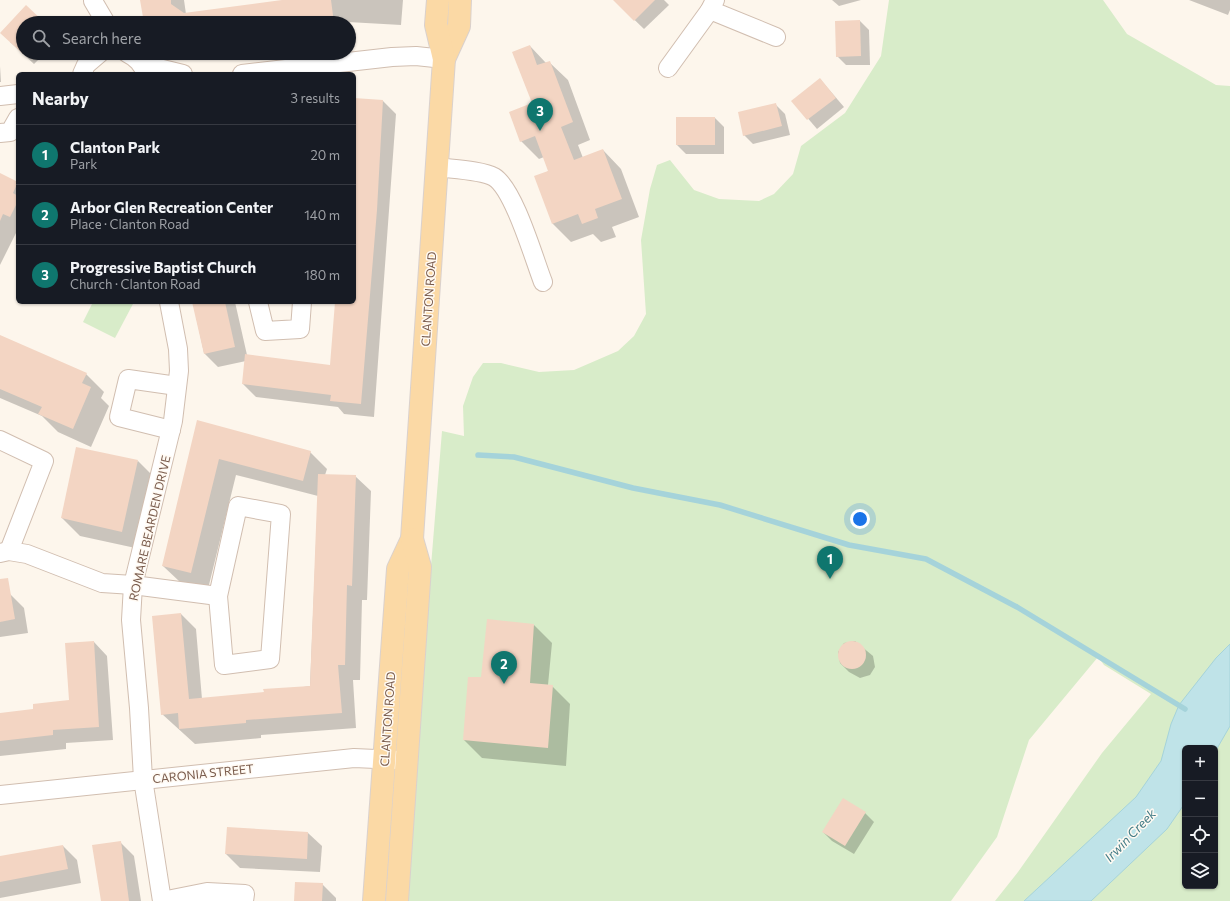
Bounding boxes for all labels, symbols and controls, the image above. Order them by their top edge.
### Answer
search box [16,16,356,60]
icon: search [30,27,52,49]
text: Search here [62,29,141,47]
text: Nearby [32,88,89,109]
text: 3 results [291,90,340,106]
pin: 3 [527,98,553,131]
text: Clanton Park [70,138,160,156]
text: 1 [42,147,48,163]
text: 20 m [311,147,340,163]
text: Park [70,156,97,172]
text: Arbor Glen Recreation Center [70,198,273,216]
text: 2 [41,207,49,223]
text: 140 m [304,207,340,223]
text: Place · Clanton Road [70,216,189,232]
street label: CLANTON ROAD [418,251,438,347]
text: Progressive Baptist Church [70,258,256,276]
text: 3 [41,267,49,283]
text: 180 m [304,267,340,283]
text: Church · Clanton Road [70,276,200,292]
street label: ROMARE BEARDEN DRIVE [125,454,173,602]
your location [850,509,870,529]
pin: 1 [817,546,843,579]
pin: 2 [491,651,517,684]
street label: CLANTON ROAD [377,671,397,767]
map controls [1182,745,1218,889]
button: + [1182,745,1218,781]
street label: CARONIA STREET [152,761,255,785]
button: − [1182,781,1218,817]
water label: Irwin Creek [1101,805,1160,865]
button: locate [1182,817,1218,853]
button: layers [1182,853,1218,889]

